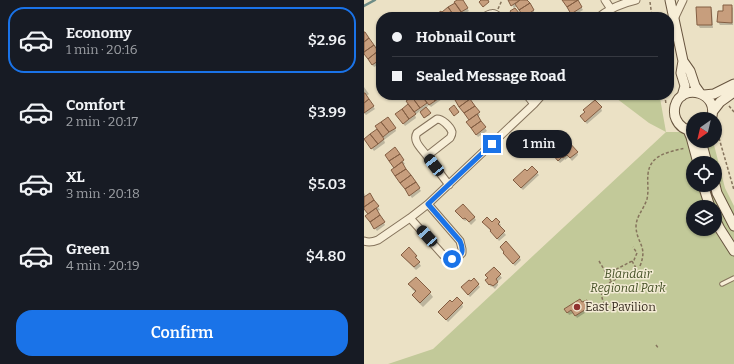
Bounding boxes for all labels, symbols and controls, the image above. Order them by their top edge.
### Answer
icon: car [18,22,54,58]
text: Economy [66,24,132,42]
text: Hobnail Court [416,28,516,46]
text: $2.96 [308,31,346,49]
text: 1 min · 20:16 [66,42,137,57]
text: Sealed Message Road [416,67,566,85]
icon: car [18,94,54,130]
text: Comfort [66,96,125,114]
text: $3.99 [308,103,346,121]
north arrow [686,112,722,148]
map controls [686,112,722,236]
text: 2 min · 20:17 [66,114,138,129]
callout: 1 min [506,130,572,158]
route end [483,135,501,153]
text: 1 min [523,136,555,151]
car [422,152,446,178]
button: locate [686,156,722,192]
icon: car [18,166,54,202]
text: XL [66,168,85,186]
text: $5.03 [308,175,346,193]
text: 3 min · 20:18 [66,186,140,201]
button: layers [686,200,722,236]
car [415,223,439,249]
icon: car [18,238,54,274]
text: Green [66,240,110,258]
text: $4.80 [306,247,346,265]
route start [443,250,461,268]
text: 4 min · 20:19 [66,258,140,273]
park label: Blandair Regional Park [590,267,666,295]
place label: East Pavilion [585,300,656,314]
marker: East Pavilion [572,302,582,312]
button: Confirm [16,310,348,356]

